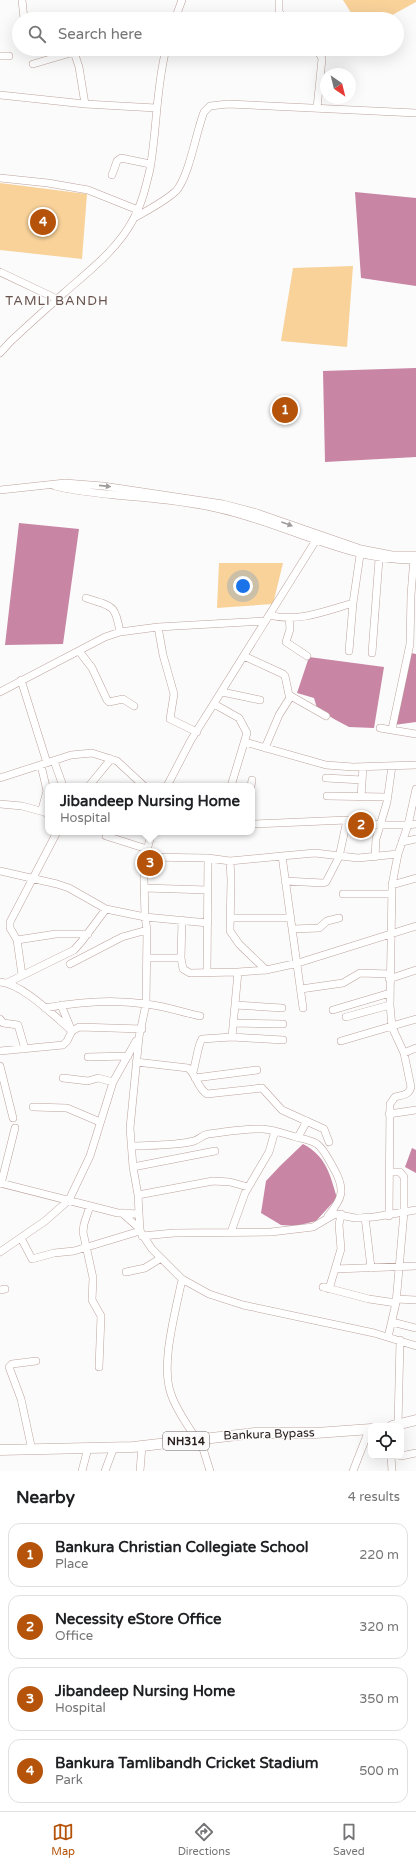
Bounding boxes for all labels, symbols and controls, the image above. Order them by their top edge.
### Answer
search box [12,12,404,56]
icon: search [26,23,48,45]
text: Search here [58,25,142,43]
north arrow [320,68,356,104]
pin: 4 [30,207,56,237]
district label: TAMLI BANDH [5,293,109,309]
pin: 1 [272,395,298,425]
one-way arrow [99,483,111,489]
one-way arrow [281,521,293,527]
your location [233,576,253,596]
popup [45,783,255,835]
text: Jibandeep Nursing Home [60,792,240,810]
text: Hospital [60,810,111,826]
pin: 2 [348,810,374,840]
pin: 3 [137,848,163,878]
map controls [368,1423,404,1459]
button: locate [368,1423,404,1459]
street label: Bankura Bypass [223,1425,315,1443]
road number: NH314 [163,1432,209,1450]
text: Nearby [16,1487,75,1508]
text: 4 results [348,1489,400,1505]
text: Bankura Christian Collegiate School [55,1538,309,1556]
text: 1 [26,1547,34,1563]
text: 220 m [359,1547,399,1563]
text: Place [55,1556,88,1572]
text: Necessity eStore Office [55,1610,221,1628]
text: 2 [26,1619,34,1635]
text: 320 m [359,1619,399,1635]
text: Office [55,1628,93,1644]
text: Jibandeep Nursing Home [55,1682,235,1700]
text: 3 [26,1691,34,1707]
text: 350 m [359,1691,399,1707]
text: Hospital [55,1700,106,1716]
text: Bankura Tamlibandh Cricket Stadium [55,1754,319,1772]
text: 4 [26,1763,34,1779]
text: 500 m [359,1763,399,1779]
text: Park [55,1772,83,1788]
tab: Map [51,1821,75,1858]
tab: Directions [178,1821,230,1858]
tab: Saved [333,1821,365,1858]

